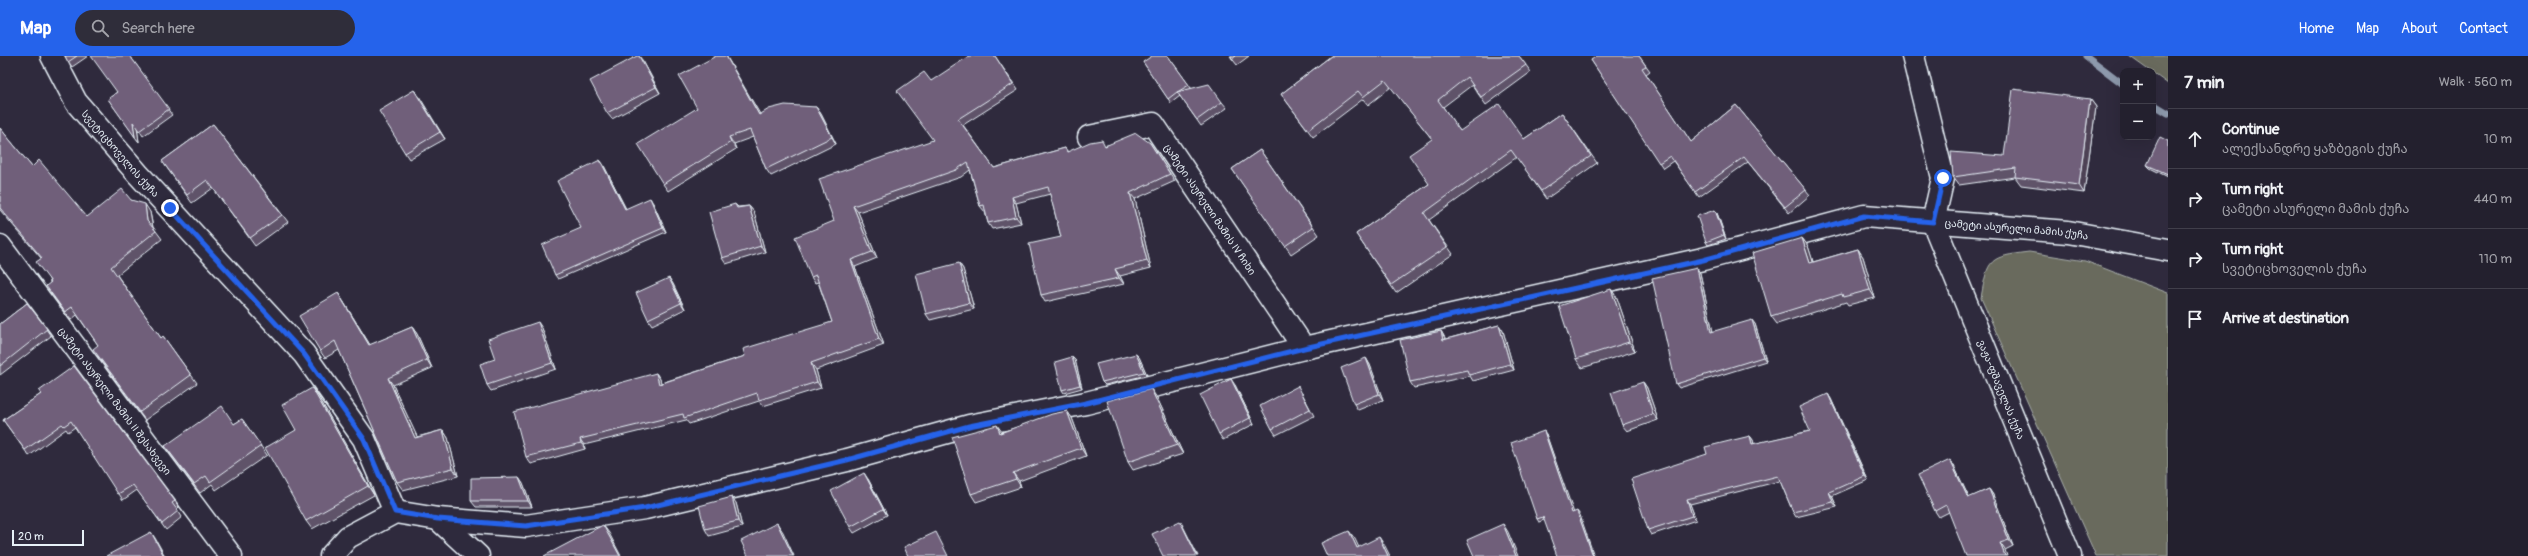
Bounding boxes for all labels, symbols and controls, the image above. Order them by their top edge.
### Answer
search box [75,10,355,46]
text: Map [20,16,51,40]
icon: search [89,17,111,39]
text: Search here [121,19,195,38]
text: Home [2299,20,2334,37]
text: Map [2356,20,2379,37]
text: About [2401,20,2437,37]
text: Contact [2459,20,2508,37]
map controls [2120,68,2156,140]
button: + [2120,68,2156,104]
text: 7 min [2184,72,2224,93]
text: Walk · 560 m [2439,74,2512,90]
button: − [2120,104,2156,140]
street label: სვეტიცხოველის ქუჩა [79,108,161,200]
text: Continue [2222,120,2280,139]
icon: ahead [2184,128,2206,150]
text: 10 m [2484,131,2512,147]
text: ალექსანდრე ყაზბეგის ქუჩა [2222,141,2408,157]
street label: ცამეტი ასურელი მამის IV ჩიხი [1161,142,1258,278]
route start [1934,169,1952,187]
text: Turn right [2222,180,2283,199]
icon: right [2184,188,2206,210]
text: 440 m [2474,191,2512,207]
route end [161,199,179,217]
text: ცამეტი ასურელი მამის ქუჩა [2222,201,2409,217]
street label: ცამეტი ასურელი მამის ქუჩა [1944,217,2089,243]
text: Turn right [2222,240,2283,259]
icon: right [2184,248,2206,270]
text: 110 m [2479,251,2512,267]
text: სვეტიცხოველის ქუჩა [2222,261,2367,277]
icon: arrive [2184,308,2206,330]
text: Arrive at destination [2222,309,2349,328]
street label: ცამეტი ასურელი მამის II შესახვევი [56,325,174,478]
street label: ვაჟა-ფშაველას ქუჩა [1975,338,2027,442]
scale bar [12,528,84,547]
text: 20 m [18,530,44,543]

